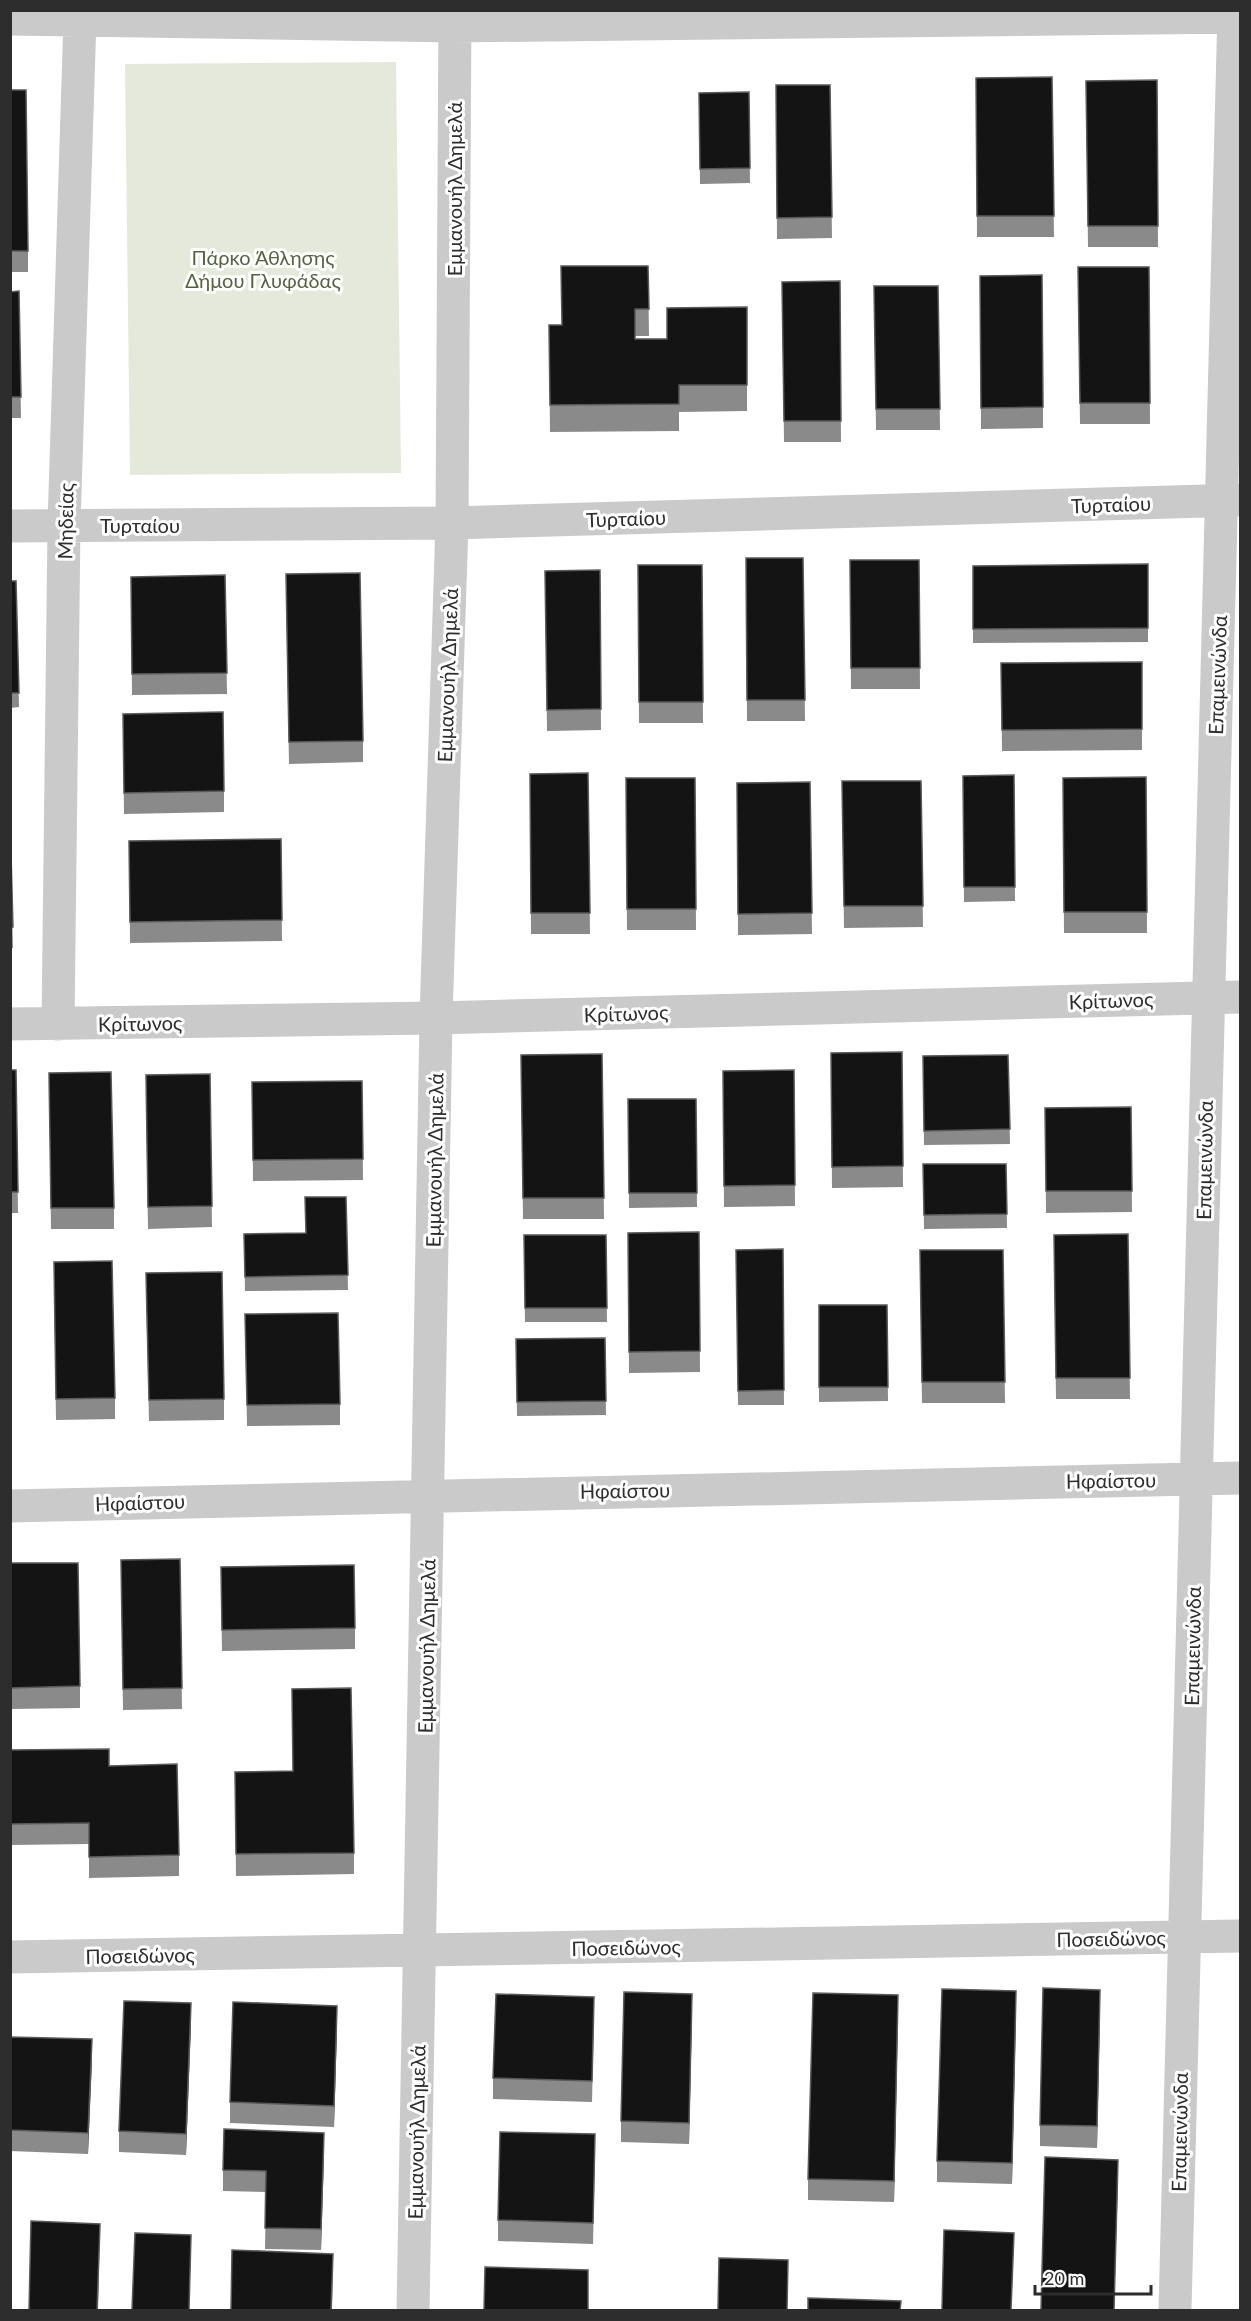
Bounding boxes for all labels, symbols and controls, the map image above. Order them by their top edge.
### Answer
street label: Εμμανουήλ Δημελά [442,102,466,276]
park label: Πάρκο Άθλησης Δήμου Γλυφάδας [185,245,341,292]
street label: Μηδείας [52,482,78,560]
street label: Τυρταίου [1071,491,1151,517]
street label: Τυρταίου [586,505,666,531]
street label: Τυρταίου [100,513,180,537]
street label: Εμμανουήλ Δημελά [432,587,462,763]
street label: Επαμεινώνδα [1203,615,1231,735]
street label: Κρίτωνος [1068,987,1154,1013]
street label: Κρίτωνος [583,1000,669,1026]
street label: Κρίτωνος [98,1010,182,1036]
street label: Εμμανουήλ Δημελά [420,1072,448,1247]
street label: Επαμεινώνδα [1191,1100,1217,1220]
street label: Ηφαίστου [1066,1467,1156,1493]
street label: Ηφαίστου [580,1477,670,1503]
street label: Ηφαίστου [95,1488,185,1516]
street label: Εμμανουήλ Δημελά [412,1558,440,1733]
street label: Επαμεινώνδα [1179,1586,1205,1706]
street label: Ποσειδώνος [1056,1925,1166,1951]
street label: Ποσειδώνος [571,1934,681,1960]
street label: Ποσειδώνος [85,1942,195,1968]
street label: Εμμανουήλ Δημελά [402,2044,430,2219]
street label: Επαμεινώνδα [1166,2072,1192,2192]
scale bar [1035,2258,1150,2296]
text: 20 m [1044,2267,1084,2289]

